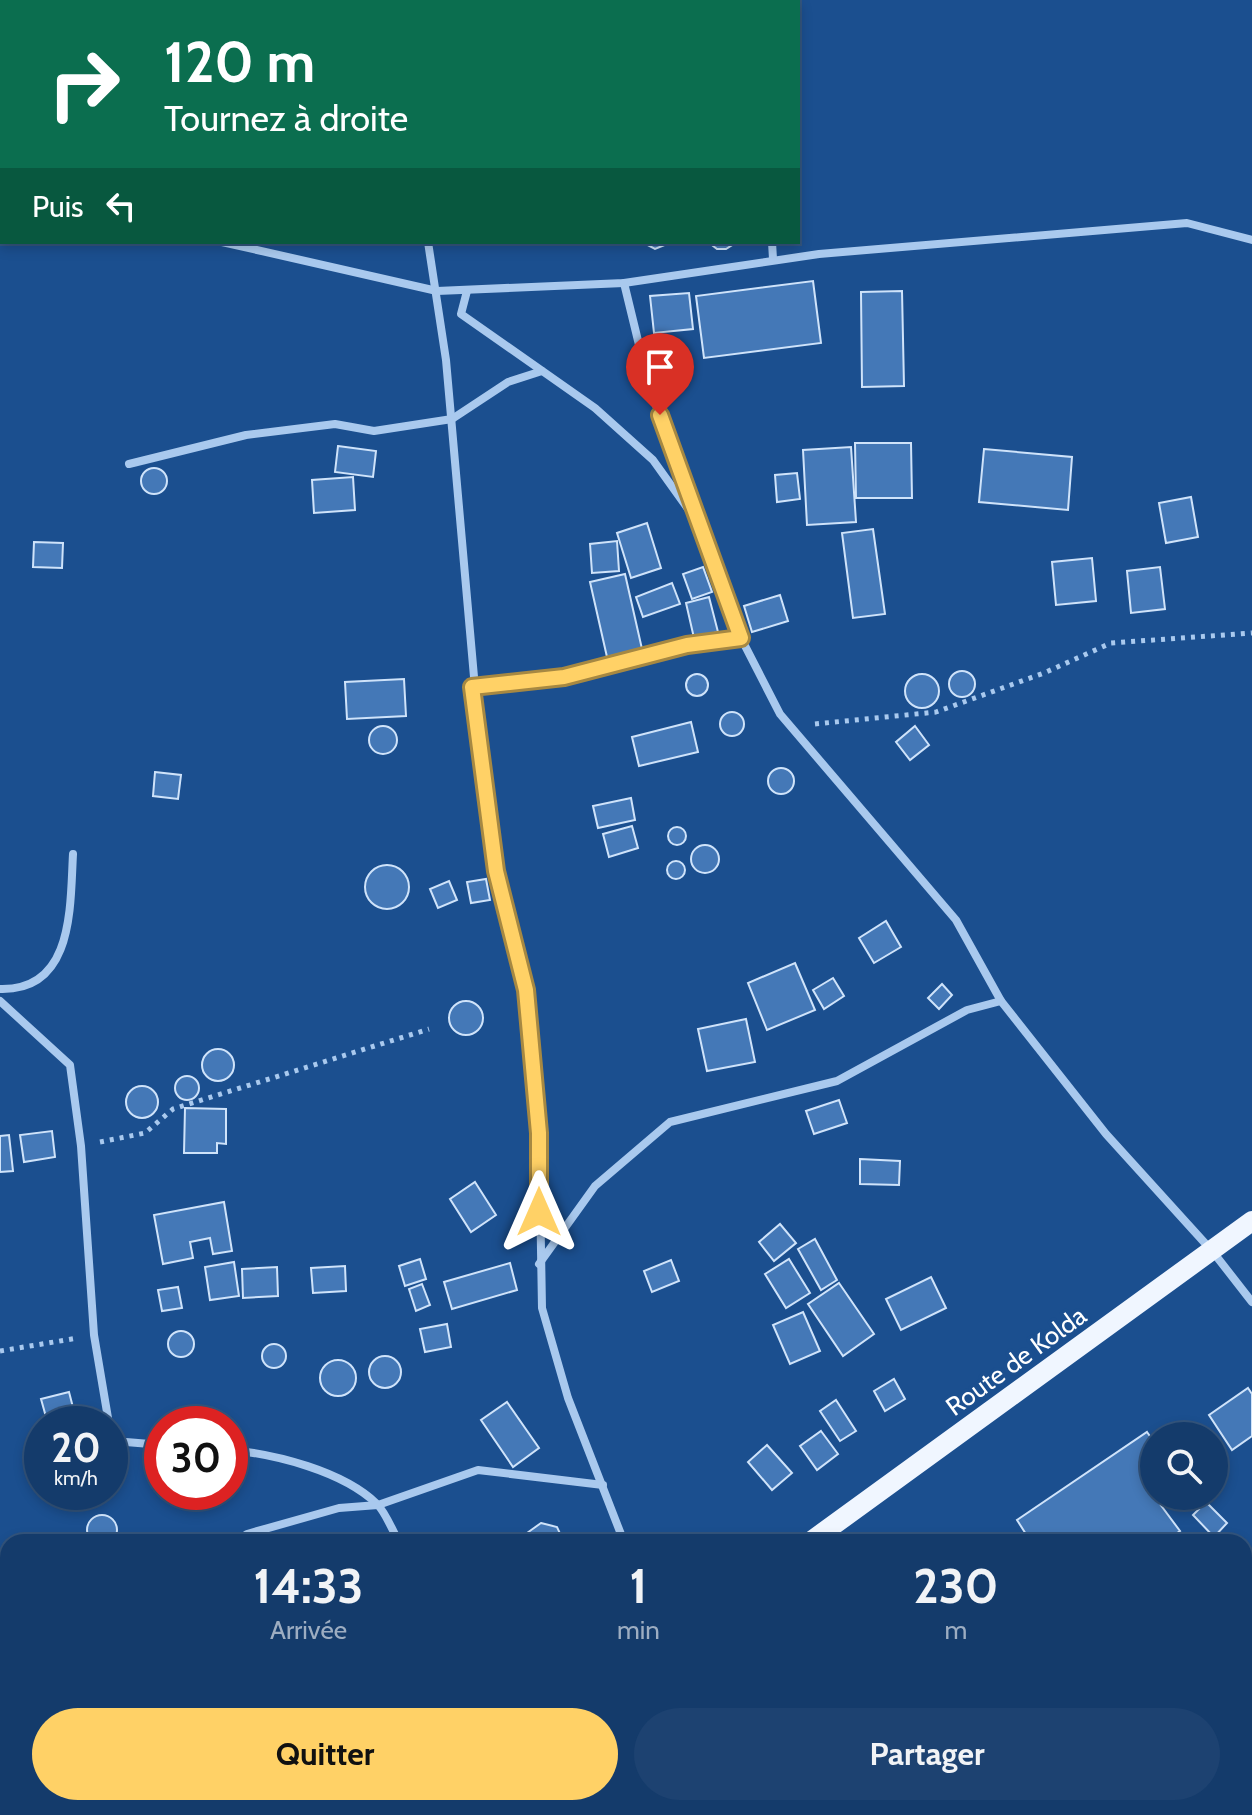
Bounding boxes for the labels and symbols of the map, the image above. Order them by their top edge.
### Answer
pin [626,333,694,415]
position arrow [497,1170,581,1254]
street label: Route de Kolda [940,1299,1093,1423]
speed limit sign: 30 [144,1406,248,1510]

